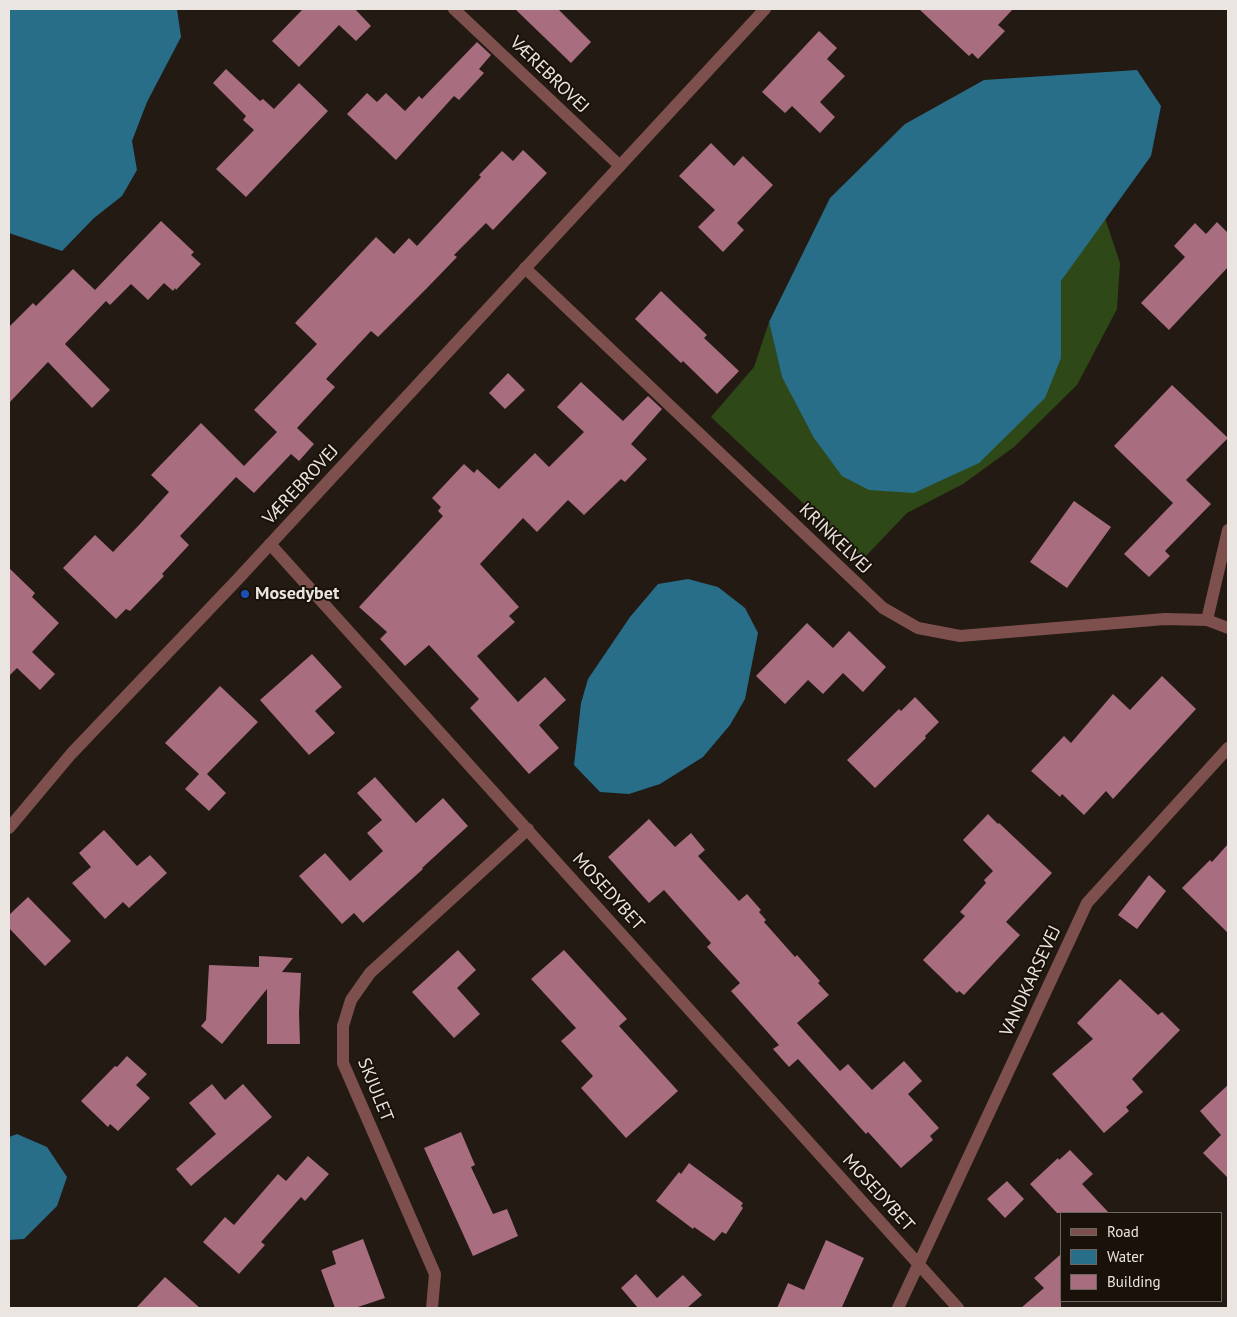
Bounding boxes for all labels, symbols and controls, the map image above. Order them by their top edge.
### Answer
street label: VÆREBROVEJ [505,32,593,118]
street label: VÆREBROVEJ [259,441,343,529]
street label: KRINKELVEJ [794,499,876,579]
place label: Mosedybet [255,583,339,605]
marker: Mosedybet [239,588,251,600]
street label: MOSEDYBET [568,849,648,935]
street label: VANDKARSEVEJ [996,922,1066,1040]
street label: SKJULET [353,1055,397,1125]
street label: MOSEDYBET [838,1150,918,1236]
legend [1060,1212,1222,1302]
text: Road [1107,1222,1139,1241]
text: Water [1107,1247,1144,1266]
text: Building [1107,1272,1161,1291]

